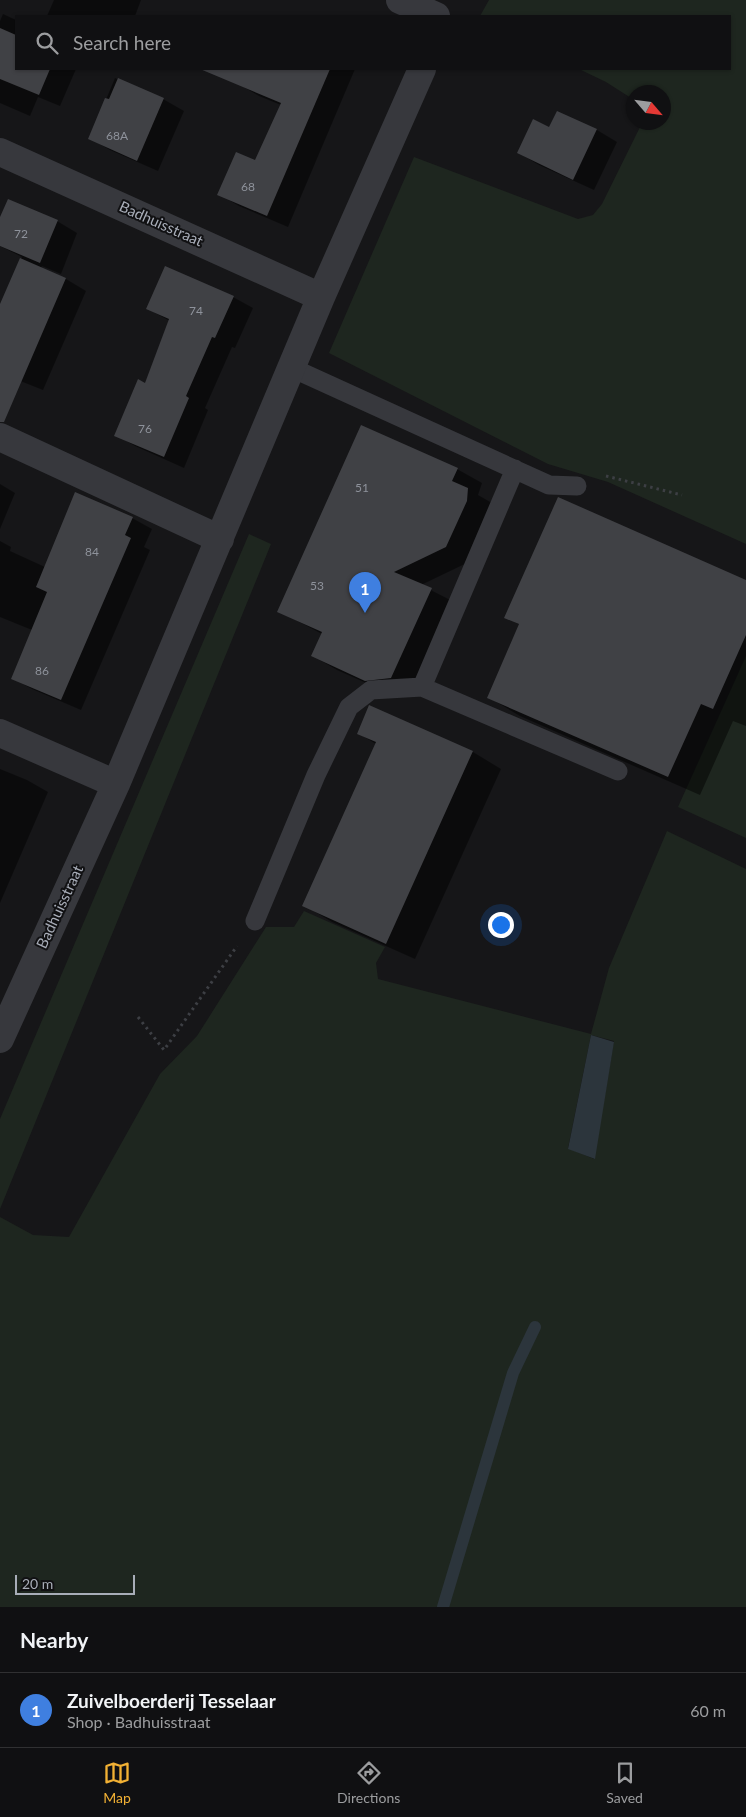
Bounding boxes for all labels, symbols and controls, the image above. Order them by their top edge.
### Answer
search box [15,15,731,70]
icon: search [33,29,61,57]
text: Search here [73,31,171,54]
north arrow [626,85,671,130]
house number: 68A [106,128,129,143]
house number: 68 [241,179,255,194]
street label: Badhuisstraat [117,197,207,250]
house number: 72 [14,226,28,241]
house number: 74 [189,303,203,318]
house number: 76 [138,421,152,436]
house number: 51 [355,480,369,495]
house number: 84 [85,544,99,559]
pin: 1 [349,572,381,613]
house number: 53 [310,578,324,593]
house number: 86 [35,663,49,678]
street label: Badhuisstraat [32,862,86,951]
your location [488,912,514,938]
scale bar [15,1572,135,1595]
text: 20 m [22,1575,53,1592]
text: Nearby [20,1627,88,1652]
text: Zuivelboerderij Tesselaar [67,1689,276,1712]
text: 1 [31,1701,41,1720]
text: 60 m [690,1701,726,1720]
text: Shop · Badhuisstraat [67,1712,211,1731]
tab: Map [103,1759,131,1806]
tab: Directions [337,1759,400,1806]
tab: Saved [606,1759,643,1806]

